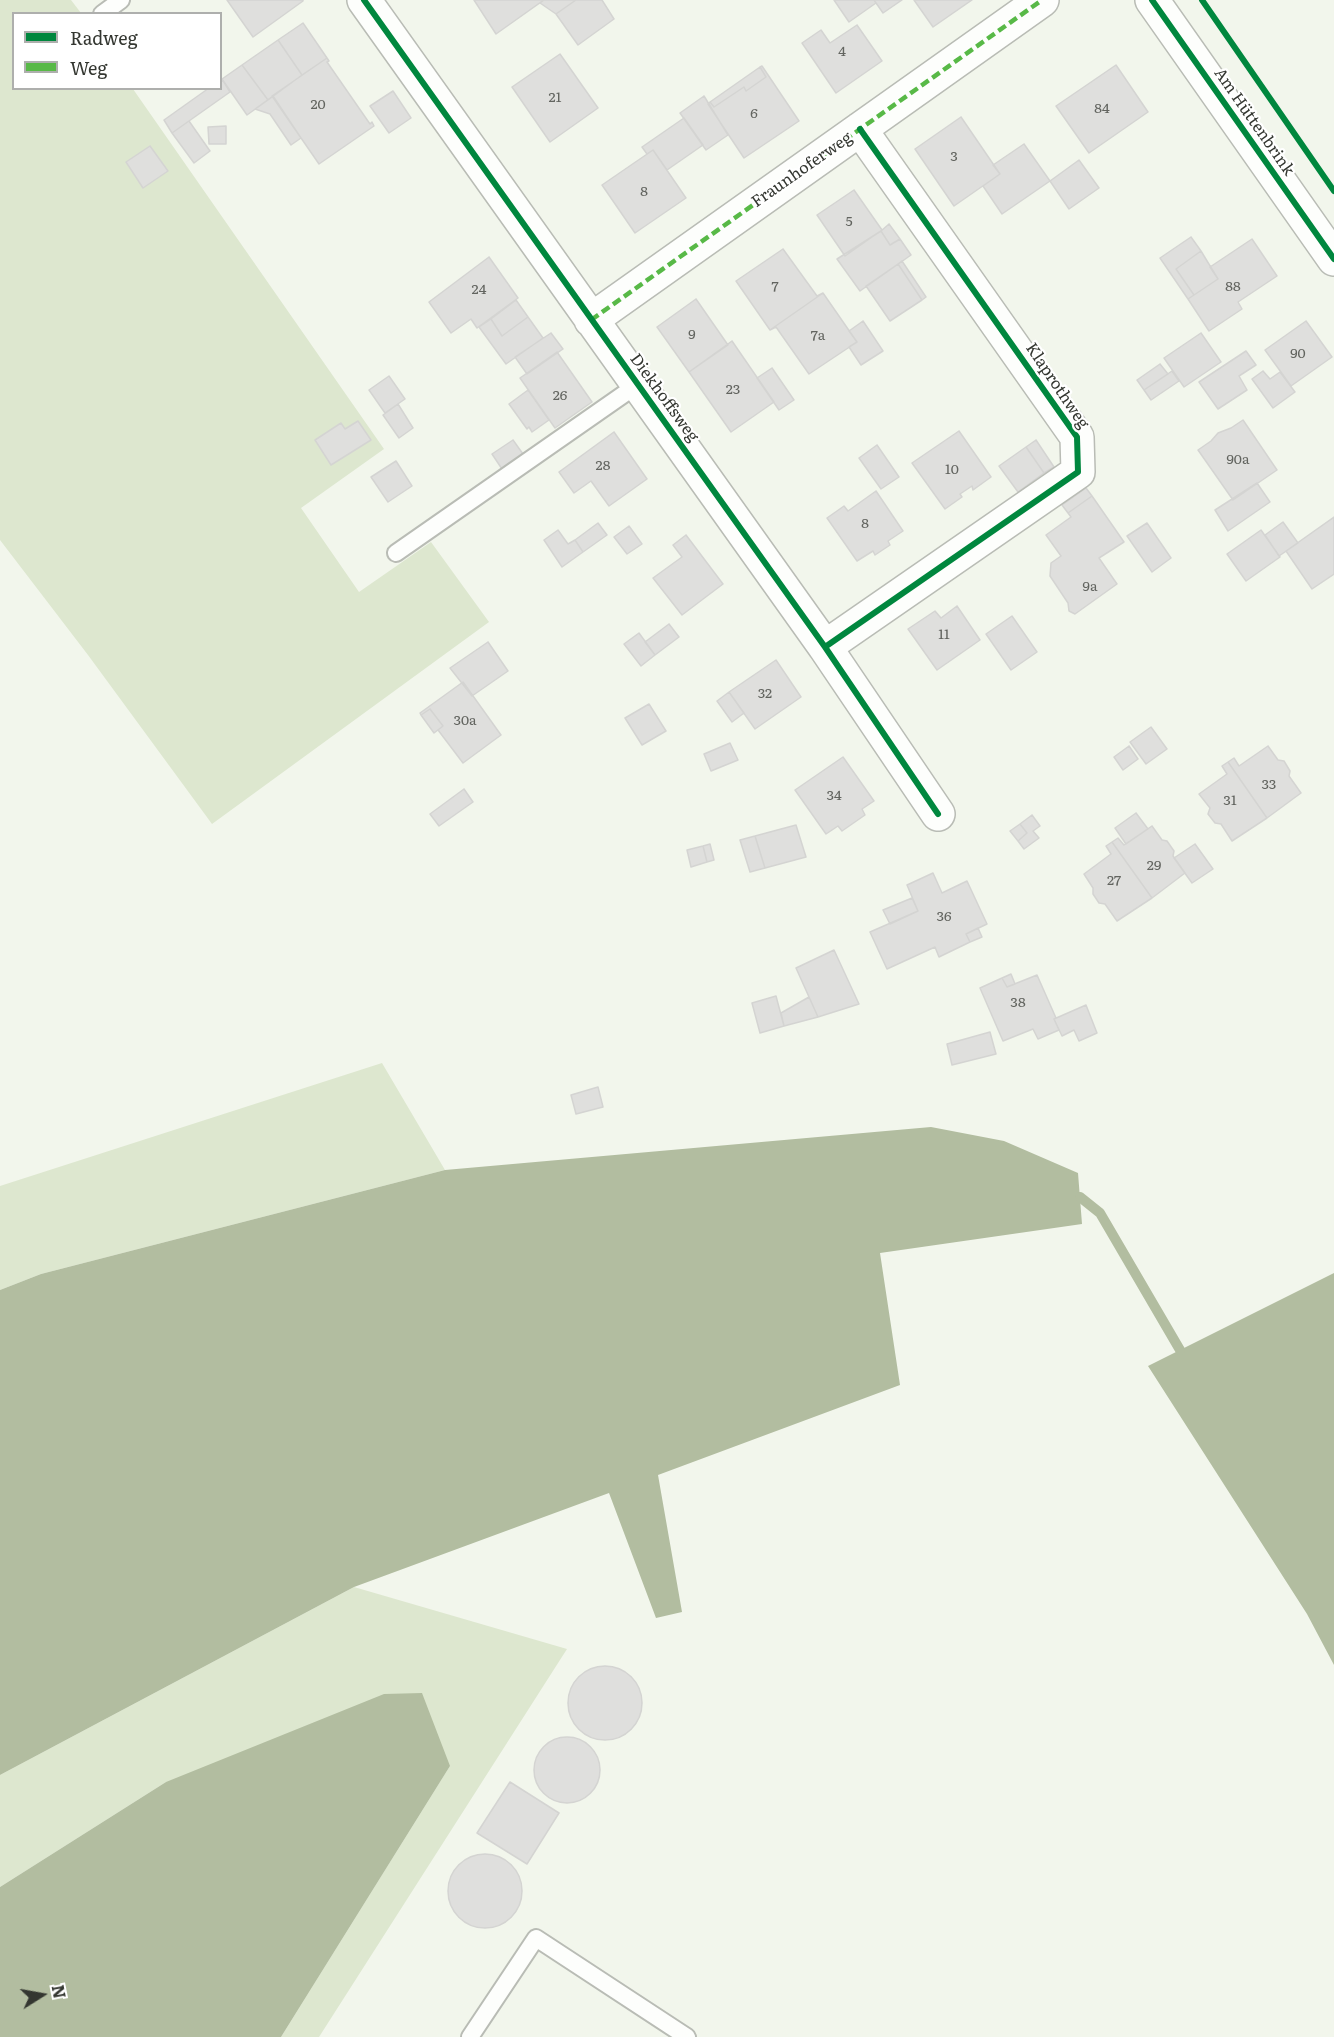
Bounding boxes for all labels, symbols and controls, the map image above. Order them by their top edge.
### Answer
legend [12,12,222,90]
text: Radweg [70,24,138,51]
house number: 4 [838,44,846,60]
text: Weg [70,54,107,81]
street label: Am Hüttenbrink [1210,65,1298,179]
house number: 21 [549,90,561,106]
house number: 20 [310,97,326,113]
house number: 84 [1094,101,1110,117]
house number: 6 [750,106,758,122]
street label: Fraunhoferweg [748,128,856,212]
house number: 3 [950,149,958,165]
house number: 8 [640,184,648,200]
house number: 5 [845,214,853,230]
house number: 7 [771,279,779,295]
house number: 88 [1225,279,1241,295]
house number: 24 [472,282,486,298]
house number: 9 [688,327,696,343]
house number: 7a [811,328,825,344]
street label: Klaprothweg [1021,339,1093,433]
house number: 90 [1290,346,1306,362]
street label: Diekhoffsweg [626,350,702,446]
house number: 23 [726,382,740,398]
house number: 26 [553,388,567,404]
house number: 90a [1227,452,1249,468]
house number: 28 [596,458,610,474]
house number: 10 [945,462,959,478]
house number: 8 [861,516,869,532]
house number: 9a [1083,579,1097,595]
house number: 11 [938,627,950,643]
house number: 32 [758,686,772,702]
house number: 30a [453,713,477,729]
house number: 33 [1262,777,1276,793]
house number: 34 [826,788,842,804]
house number: 31 [1223,793,1237,809]
house number: 29 [1147,858,1161,874]
house number: 27 [1107,873,1121,889]
house number: 36 [936,909,952,925]
house number: 38 [1010,995,1026,1011]
north arrow [12,1965,72,2025]
text: N [47,1983,73,2000]

